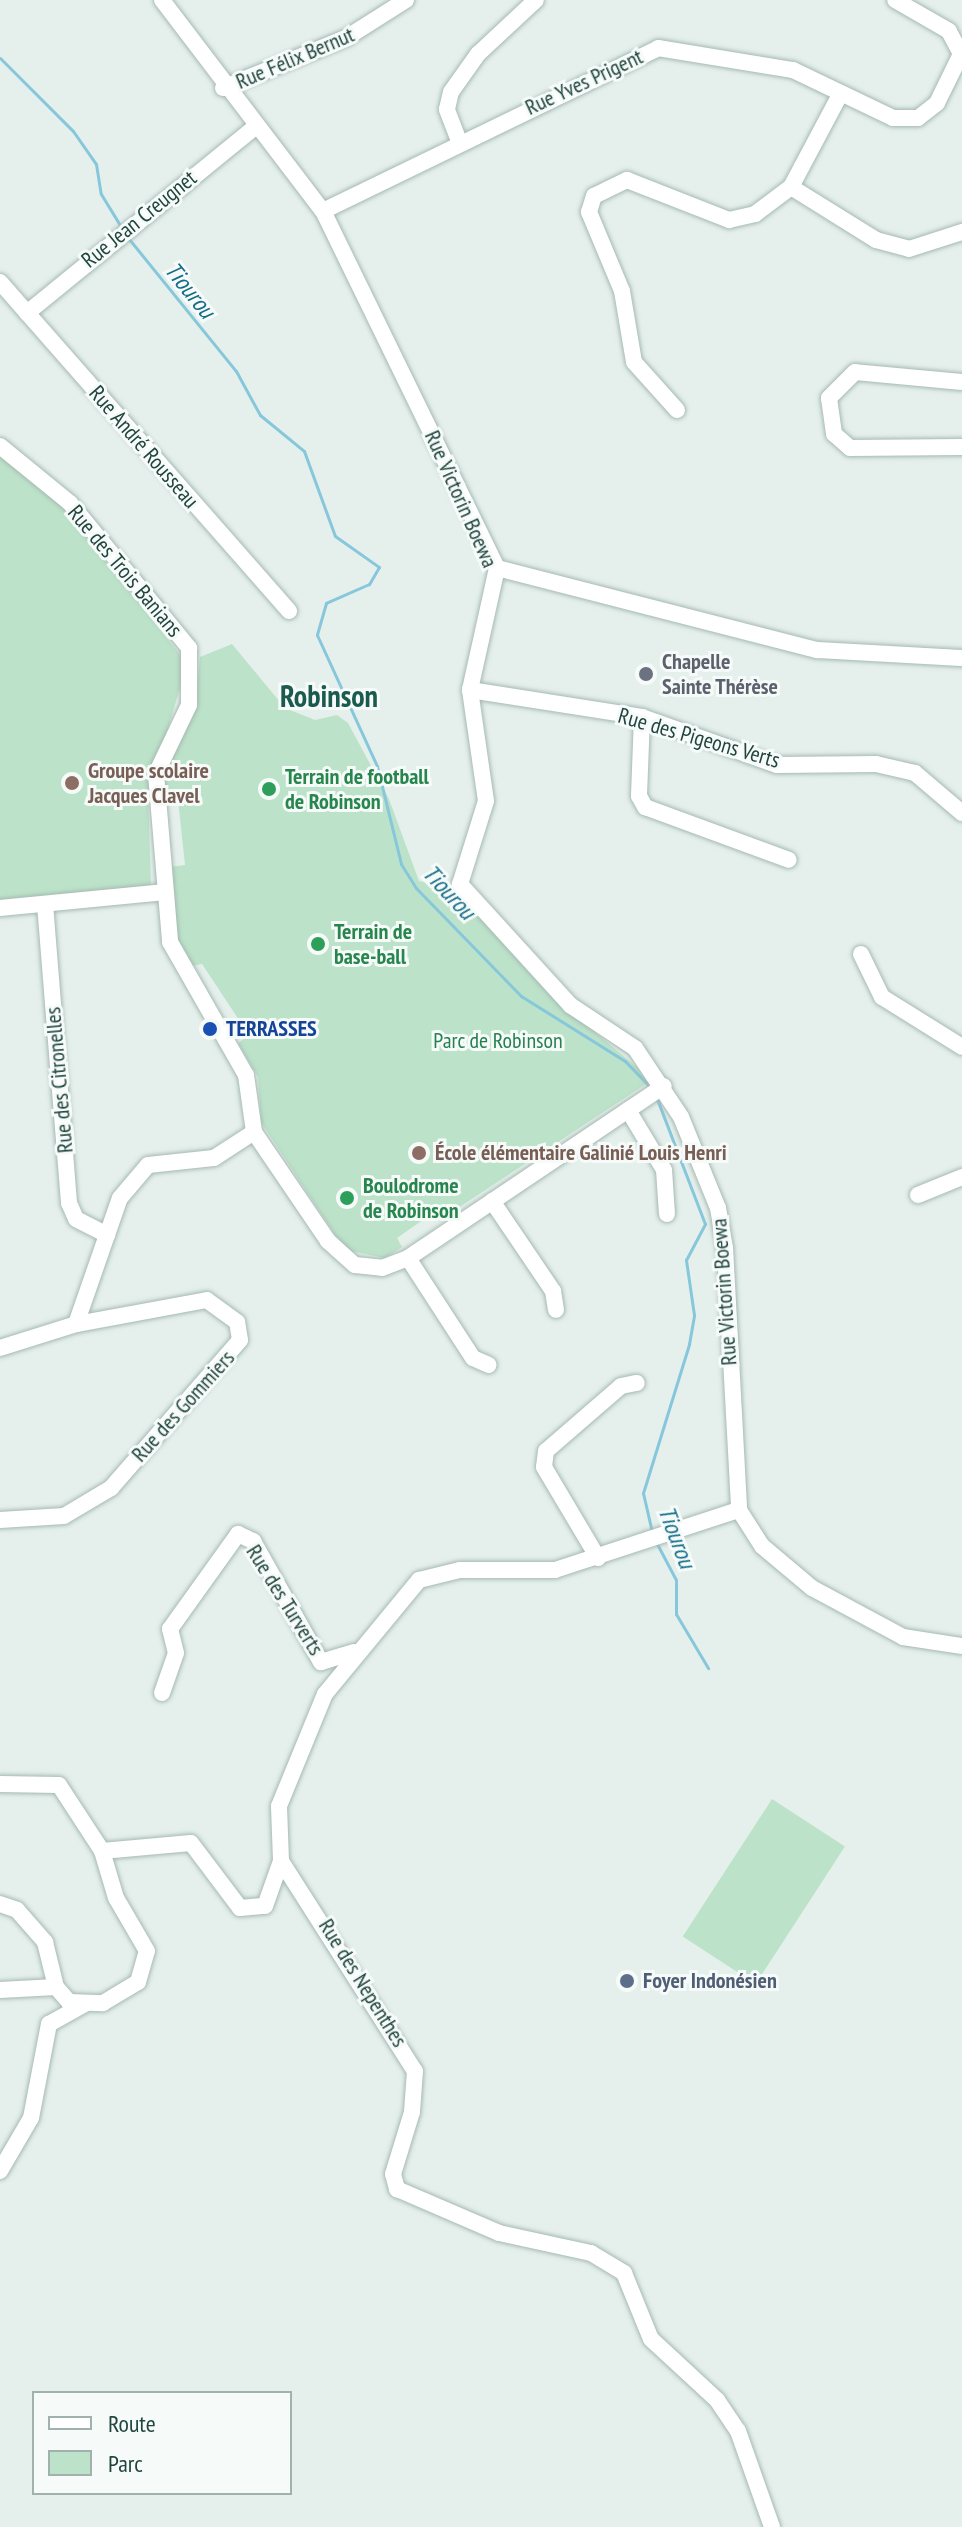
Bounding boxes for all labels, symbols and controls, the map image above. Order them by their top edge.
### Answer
street label: Rue Félix Bernut [232,21,358,95]
street label: Rue Yves Prigent [521,43,647,121]
street label: Rue Jean Creugnet [76,165,202,273]
water label: Tiourou [159,256,221,324]
street label: Rue André Rousseau [83,380,205,514]
street label: Rue Victorin Boewa [419,426,503,572]
street label: Rue des Trois Banians [62,500,188,642]
place label: Chapelle Sainte Thérèse [662,648,779,700]
marker: Chapelle Sainte Thérèse [637,665,655,683]
district label: Robinson [280,678,378,714]
street label: Rue des Pigeons Verts [615,702,783,774]
place label: Groupe scolaire Jacques Clavel [88,757,209,808]
place label: Terrain de football de Robinson [285,763,429,814]
marker: Groupe scolaire Jacques Clavel [63,774,81,792]
marker: Terrain de football de Robinson [260,780,278,798]
water label: Tiourou [417,859,481,925]
place label: Terrain de base-ball [334,918,412,970]
marker: Terrain de base-ball [309,935,327,953]
street label: Rue des Citronelles [39,1006,79,1154]
place label: TERRASSES [226,1016,317,1042]
marker: TERRASSES [201,1020,219,1038]
park label: Parc de Robinson [433,1028,563,1054]
place label: École élémentaire Galinié Louis Henri [435,1140,727,1166]
marker: École élémentaire Galinié Louis Henri [410,1144,428,1162]
place label: Boulodrome de Robinson [363,1172,459,1224]
marker: Boulodrome de Robinson [338,1189,356,1207]
street label: Rue Victorin Boewa [706,1217,742,1367]
street label: Rue des Gommiers [126,1345,240,1467]
water label: Tiourou [652,1502,702,1572]
street label: Rue des Turverts [240,1540,330,1660]
street label: Rue des Nepenthes [313,1914,413,2052]
place label: Foyer Indonésien [643,1968,777,1994]
marker: Foyer Indonésien [618,1972,636,1990]
legend [32,2391,292,2495]
text: Route [108,2408,156,2439]
text: Parc [108,2448,143,2479]

